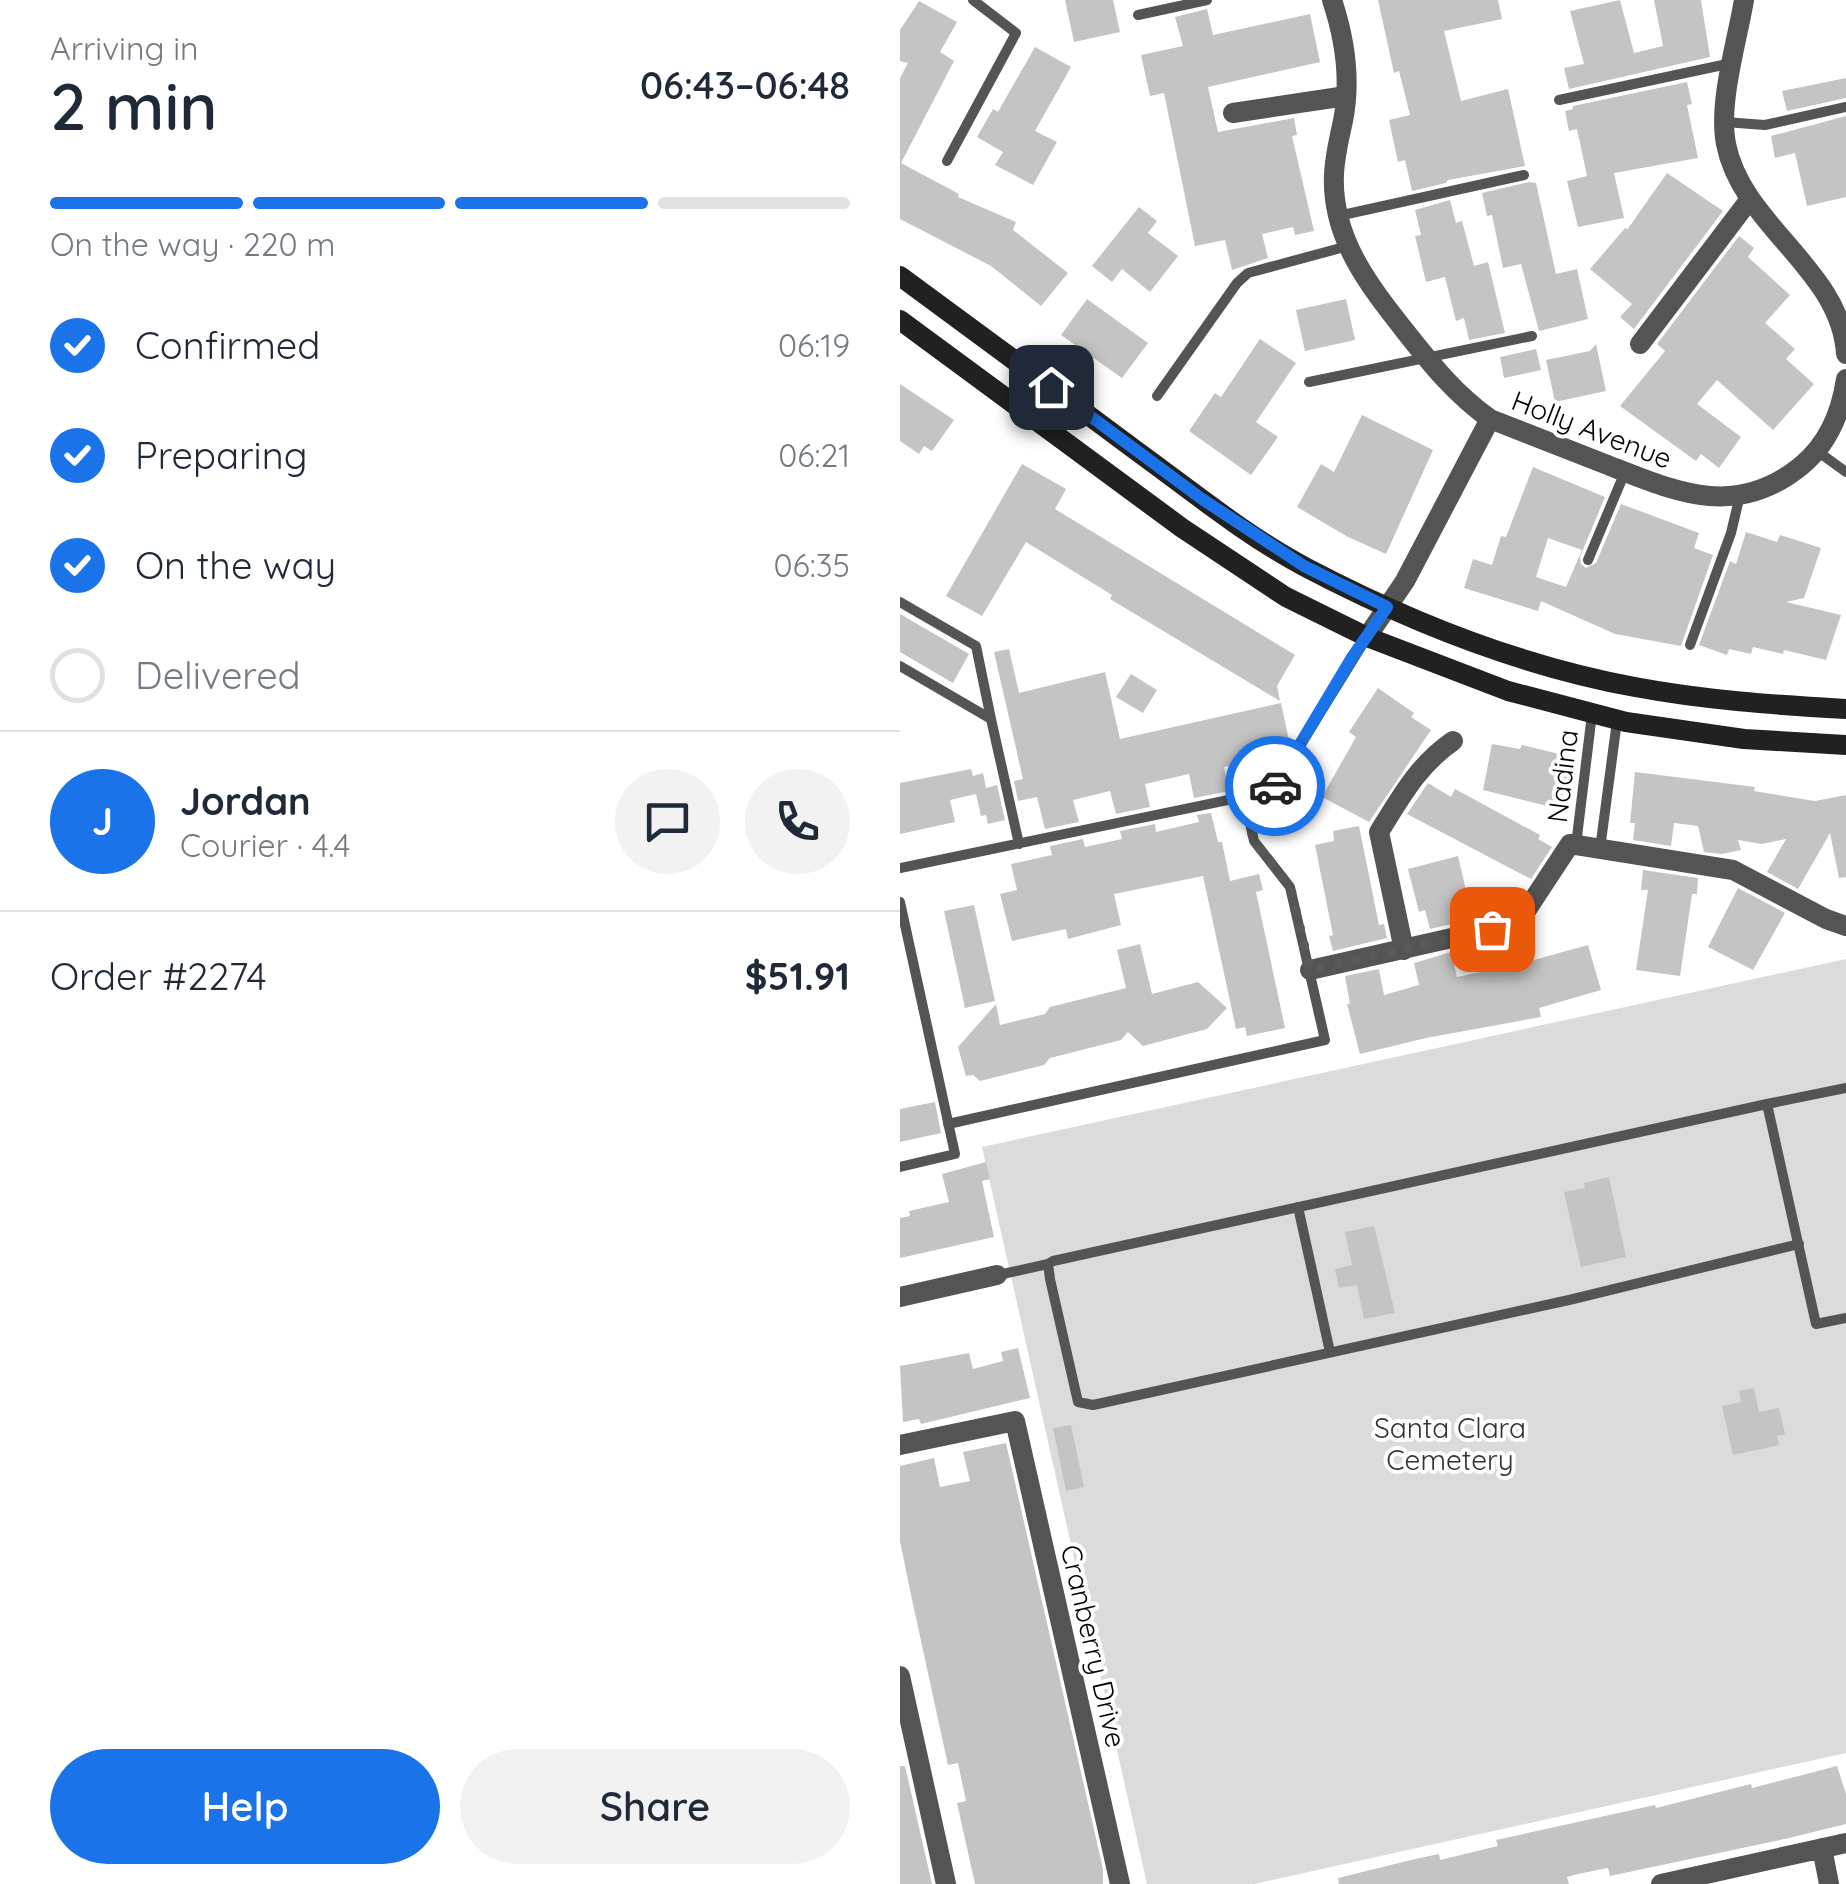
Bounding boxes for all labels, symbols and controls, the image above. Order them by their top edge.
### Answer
text: Arriving in [50,28,199,68]
text: 06:43–06:48 [640,61,850,109]
text: 2 min [50,65,218,146]
text: On the way · 220 m [50,224,335,264]
icon: check [50,318,105,373]
text: Confirmed [135,321,320,369]
text: 06:19 [778,325,850,365]
pin [1009,345,1094,430]
icon: home [1024,360,1079,415]
street label: Holly Avenue [1507,382,1677,476]
icon: check [50,428,105,483]
text: Preparing [135,431,307,479]
text: 06:21 [778,435,850,475]
icon: check [50,538,105,593]
text: On the way [135,541,336,589]
text: 06:35 [774,545,850,585]
text: Delivered [135,651,301,699]
street label: Nadina [1539,727,1585,825]
courier [1225,736,1325,836]
icon: car [1248,759,1303,814]
button: chat [615,769,720,874]
button: phone [745,769,850,874]
text: Jordan [180,777,311,825]
text: J [92,797,113,845]
text: Courier · 4.4 [180,825,350,865]
pin [1450,887,1535,972]
icon: bag [1465,902,1520,957]
text: Order #2274 [50,952,267,1000]
text: $51.91 [745,952,850,1000]
park label: Santa Clara Cemetery [1374,1410,1526,1477]
street label: Cranberry Drive [1054,1541,1134,1751]
button: Help [50,1749,440,1864]
button: Share [460,1749,850,1864]

